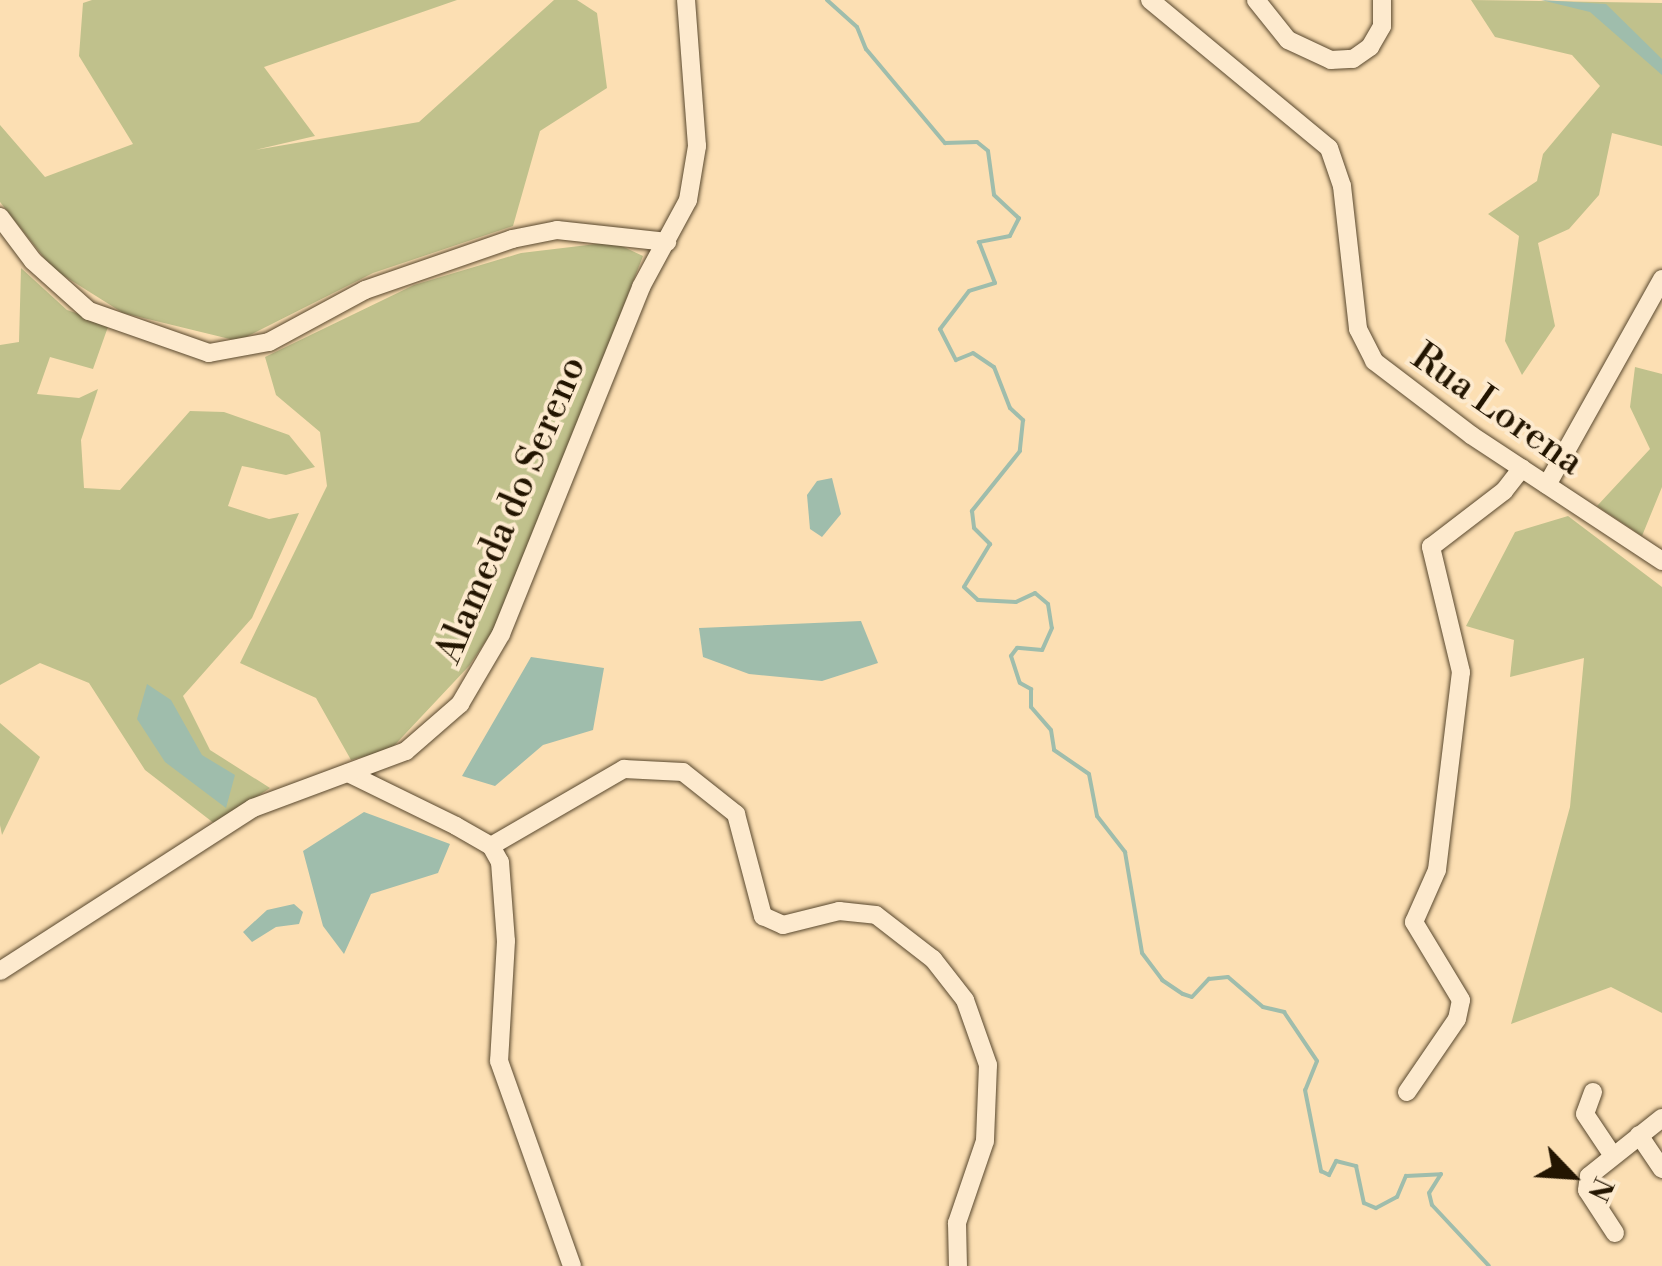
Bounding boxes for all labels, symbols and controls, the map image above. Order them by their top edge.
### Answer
street label: Rua Lorena [1403,334,1591,486]
street label: Alameda do Sereno [426,350,596,670]
north arrow [1522,1126,1622,1226]
text: N [1579,1171,1620,1206]

